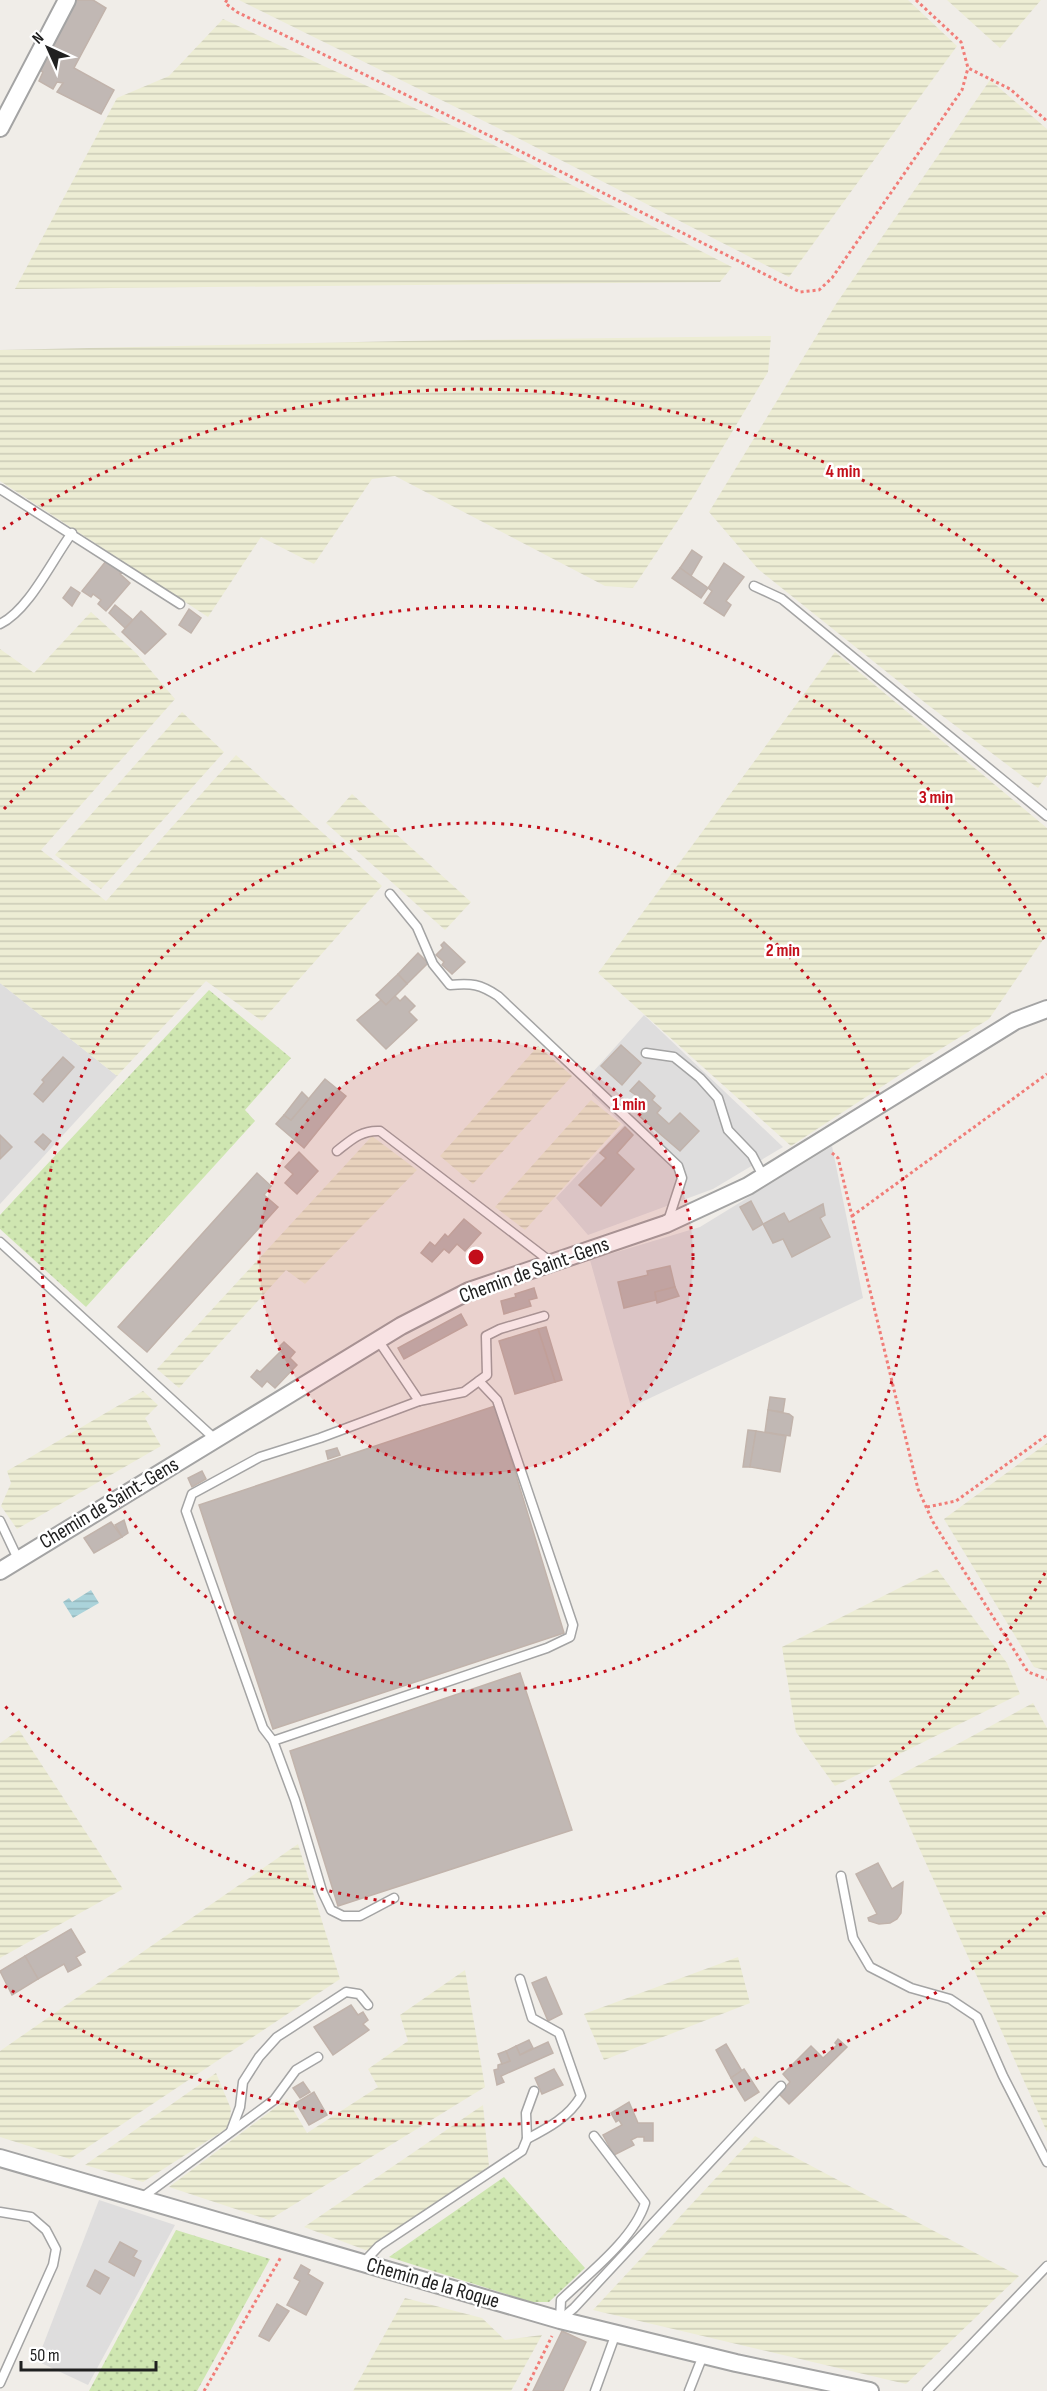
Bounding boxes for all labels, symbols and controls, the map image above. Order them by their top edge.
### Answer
north arrow [18,18,78,78]
text: N [29,29,48,48]
text: 4 min [826,461,860,482]
text: 3 min [919,787,953,808]
text: 2 min [766,940,800,961]
text: 1 min [612,1094,646,1115]
street label: Chemin de Saint-Gens [456,1231,612,1309]
centre of rings [466,1247,486,1267]
street label: Chemin de Saint-Gens [35,1452,183,1554]
street label: Chemin de la Roque [364,2252,502,2314]
scale bar [21,2334,156,2372]
text: 50 m [30,2345,60,2366]

